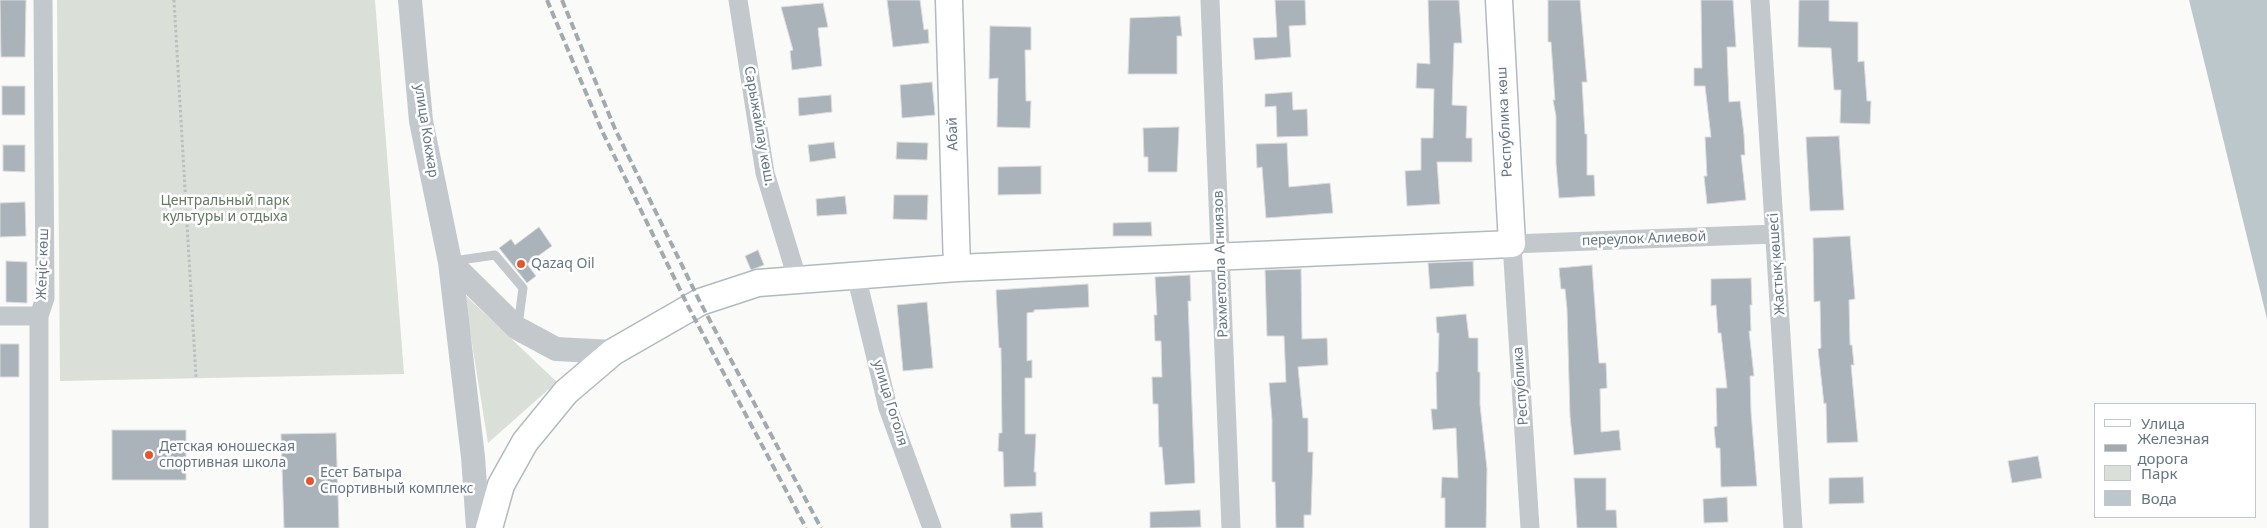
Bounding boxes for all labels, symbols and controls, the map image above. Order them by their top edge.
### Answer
street label: Сарыжайлау көш. [740,65,778,187]
street label: Республика көш [1494,66,1516,178]
street label: улица Кокжар [410,83,442,179]
street label: Абай [944,117,962,151]
street label: Рахметолла Агниязов [1210,190,1232,338]
park label: Центральный парк культуры и отдыха [160,193,290,226]
street label: Жастық көшесі [1765,212,1789,316]
street label: Жеңіс көш [33,228,53,300]
street label: переулок Алиевой [1581,228,1707,250]
place label: Qazaq Oil [531,256,595,272]
marker: Qazaq Oil [515,258,527,270]
street label: Республика [1510,346,1532,426]
street label: улица Гоголя [869,358,911,448]
legend [2094,403,2257,518]
text: Улица [2141,413,2185,433]
text: Железная дорога [2137,428,2210,468]
place label: Детская юношеская спортивная школа [159,439,295,472]
marker: Детская юношеская спортивная школа [143,449,155,461]
text: Парк [2141,463,2177,483]
place label: Есет Батыра Спортивный комплекс [320,465,473,498]
marker: Есет Батыра Спортивный комплекс [304,475,316,487]
text: Вода [2141,488,2177,508]

